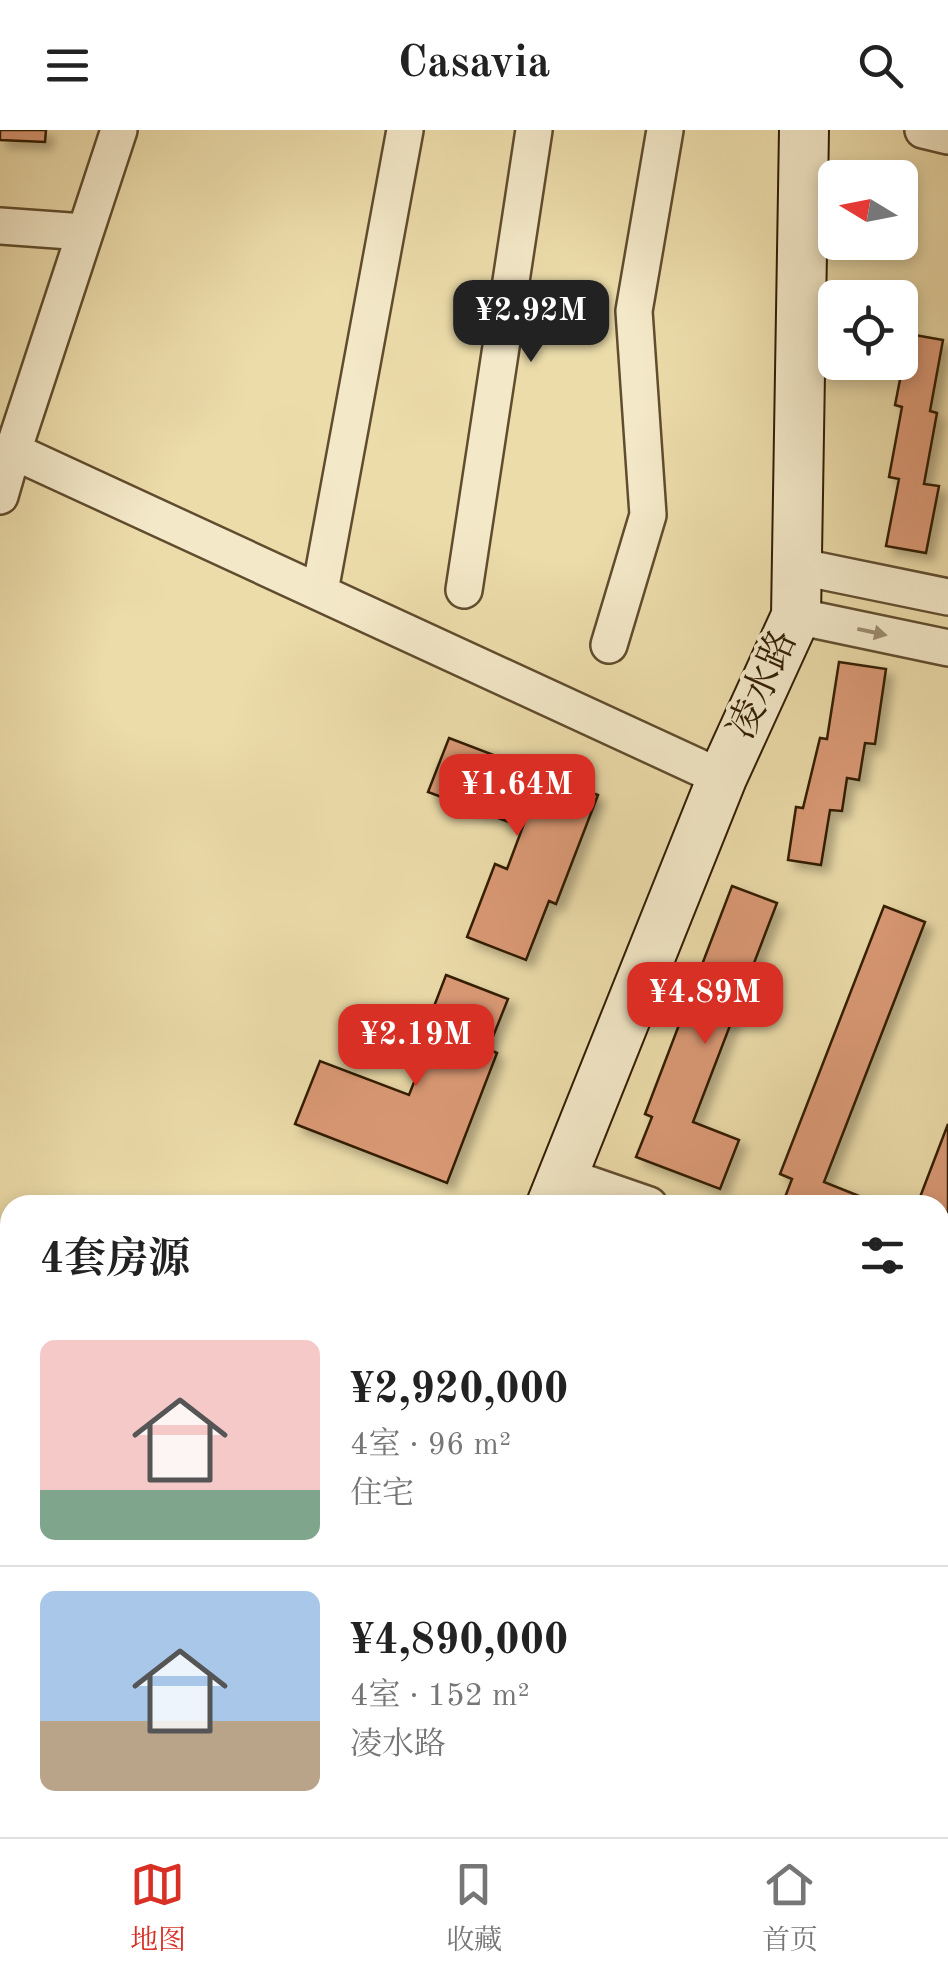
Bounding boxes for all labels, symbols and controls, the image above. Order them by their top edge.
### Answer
icon: menu [40,38,95,93]
icon: search [853,38,908,93]
text: Casavia [398,42,550,87]
north arrow [818,160,918,260]
map controls [818,160,918,380]
pin: ¥2.92M [450,280,612,365]
button: locate [818,280,918,380]
text: ¥2.92M [475,296,587,328]
street label: 凌水路 [721,624,805,745]
one-way arrow [857,624,888,640]
pin: ¥1.64M [436,754,598,839]
text: ¥1.64M [461,770,573,802]
pin: ¥4.89M [624,962,786,1047]
text: ¥4.89M [649,978,761,1010]
pin: ¥2.19M [335,1004,497,1089]
text: ¥2.19M [360,1020,472,1052]
icon: filters [855,1228,910,1283]
text: 4套房源 [40,1240,190,1282]
text: ¥2,920,000 [350,1370,568,1412]
icon: home [120,1380,240,1500]
text: 4室 · 96 m² [350,1430,511,1462]
text: 住宅 [350,1479,414,1511]
text: ¥4,890,000 [350,1621,568,1663]
icon: home [120,1631,240,1751]
text: 4室 · 152 m² [350,1681,530,1713]
text: 凌水路 [350,1730,446,1762]
tab: 地图 [130,1857,186,1960]
tab: 收藏 [446,1857,502,1960]
tab: 首页 [762,1857,818,1960]

